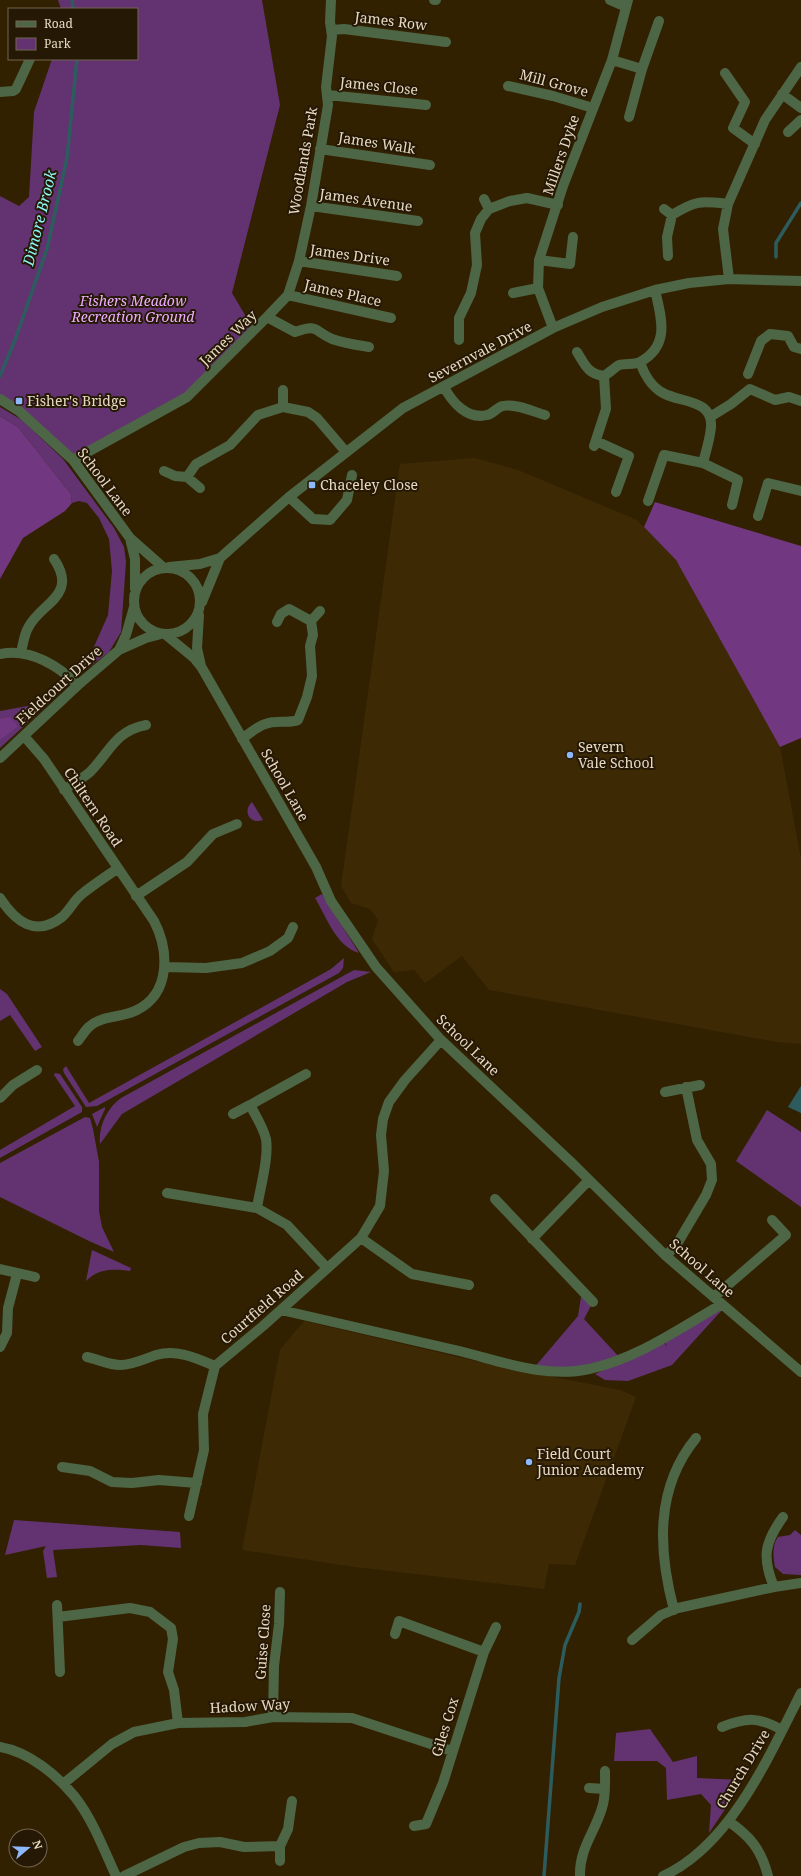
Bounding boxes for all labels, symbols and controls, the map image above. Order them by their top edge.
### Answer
street label: James Row [353,7,429,34]
legend [8,8,138,60]
text: Road [44,15,74,32]
text: Park [44,35,72,52]
street label: Mill Grove [518,64,590,101]
street label: James Close [338,72,419,99]
street label: Woodlands Park [284,105,322,216]
street label: Millers Dyke [538,112,583,198]
street label: James Walk [336,127,418,158]
water label: Dimore Brook [17,167,61,269]
street label: James Avenue [317,183,414,215]
street label: James Drive [308,239,391,270]
street label: James Place [302,274,384,311]
park label: Fishers Meadow Recreation Ground [71,291,195,326]
street label: James Way [194,305,260,370]
street label: Severnvale Drive [425,316,535,387]
place label: Fisher's Bridge [27,391,126,410]
marker: Fisher's Bridge [14,396,24,406]
street label: School Lane [74,444,137,520]
place label: Chaceley Close [320,475,418,494]
marker: Chaceley Close [307,480,317,490]
street label: Fieldcourt Drive [12,641,106,728]
place label: Severn Vale School [578,737,655,772]
street label: School Lane [257,745,314,824]
marker: Severn Vale School [565,750,575,760]
street label: Chiltern Road [60,763,127,850]
street label: School Lane [433,1010,504,1079]
street label: School Lane [666,1234,739,1301]
street label: Courtfield Road [216,1265,308,1348]
place label: Field Court Junior Academy [536,1444,644,1479]
marker: Field Court Junior Academy [524,1457,534,1467]
street label: Guise Close [250,1604,275,1680]
street label: Hadow Way [209,1694,291,1717]
street label: Giles Cox [427,1694,463,1759]
street label: Church Drive [711,1726,774,1812]
north arrow [8,1828,48,1868]
text: N [29,1838,47,1851]

